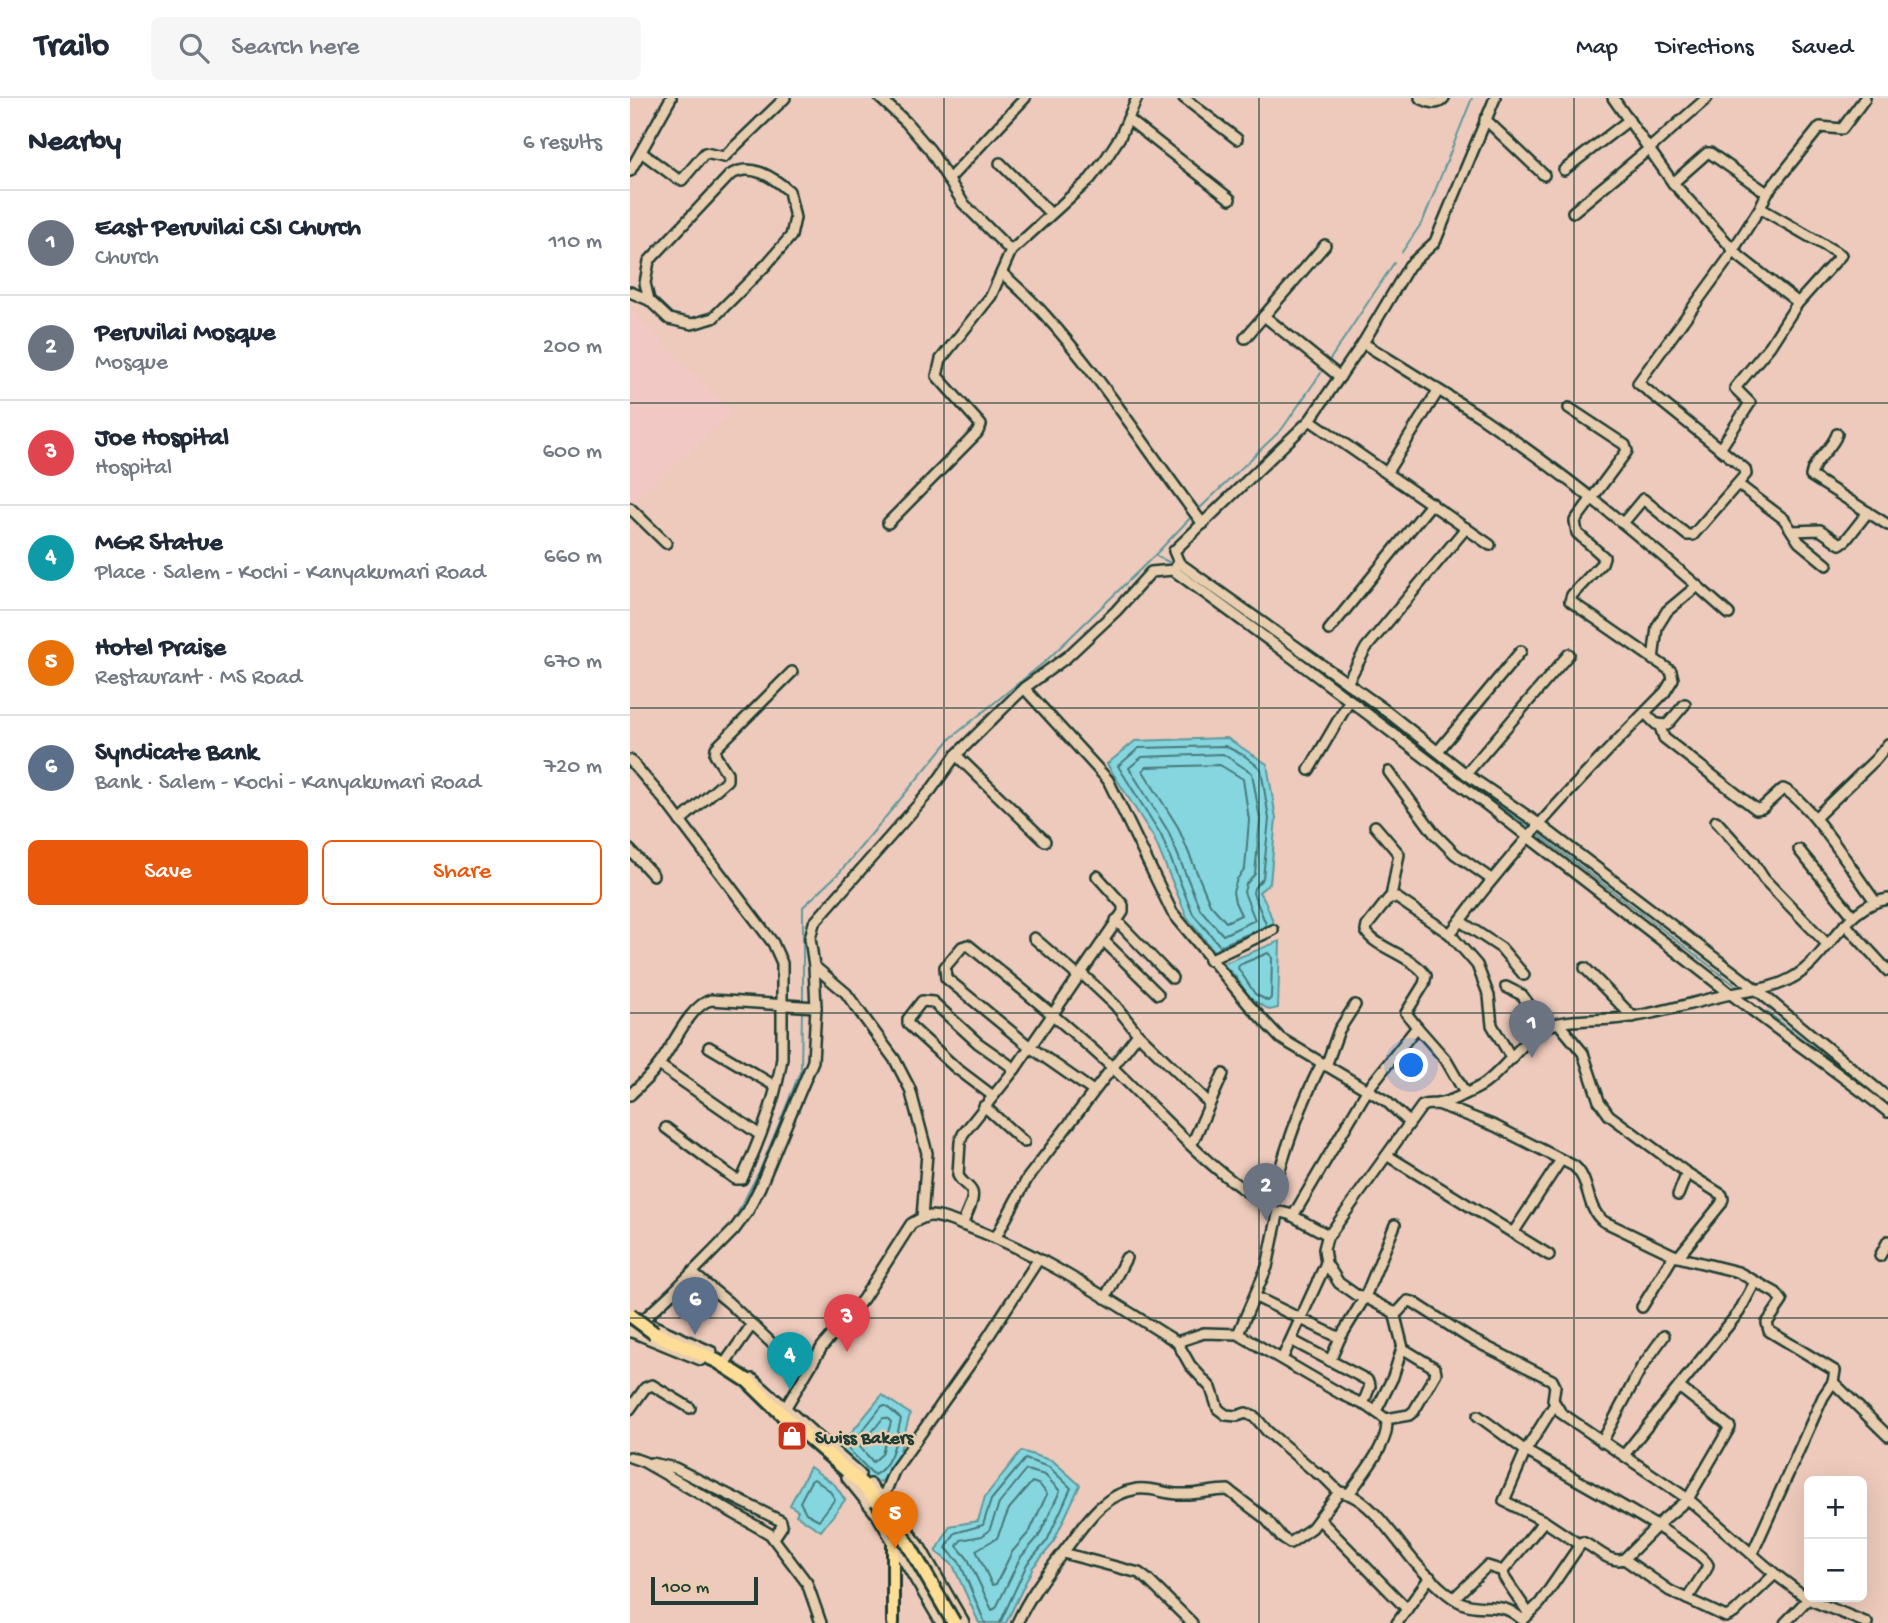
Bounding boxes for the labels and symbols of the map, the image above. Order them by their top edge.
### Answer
pin: 1 [1509,1000,1555,1058]
your location [1394,1048,1428,1082]
pin: 2 [1243,1163,1289,1221]
pin: 6 [672,1277,718,1335]
pin: 3 [824,1294,870,1352]
pin: 4 [767,1332,813,1390]
shop icon: Swiss Bakers [775,1419,809,1453]
place label: Swiss Bakers [815,1428,914,1451]
pin: 5 [872,1491,918,1549]
scale bar [651,1574,758,1606]

